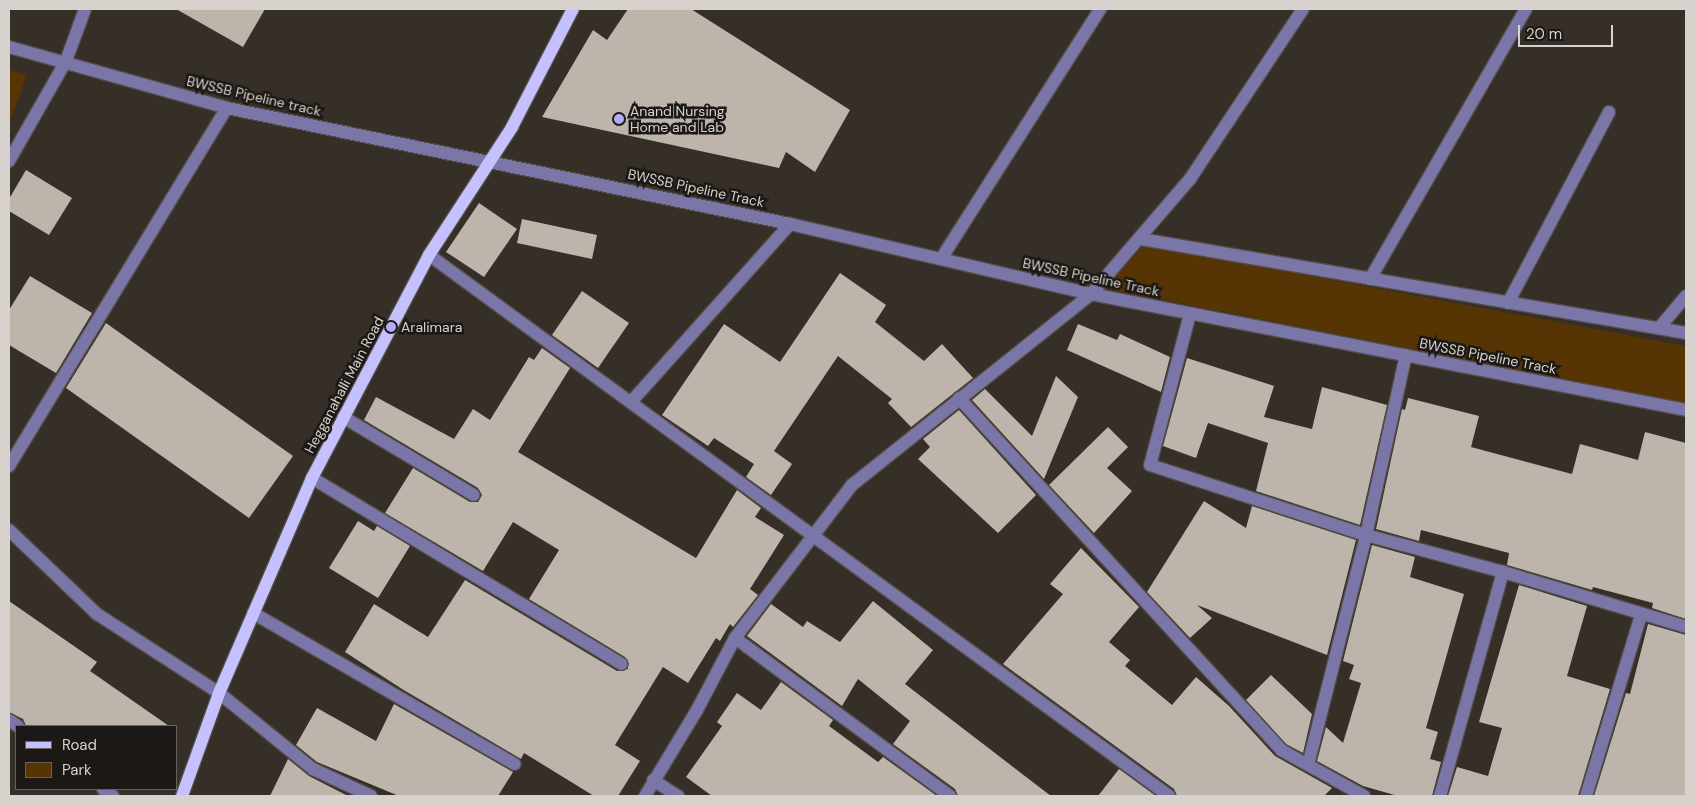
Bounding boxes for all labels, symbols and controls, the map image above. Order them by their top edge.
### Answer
scale bar [1520,15,1615,47]
text: 20 m [1526,24,1562,44]
street label: BWSSB Pipeline track [185,72,323,120]
place label: Anand Nursing Home and Lab [630,103,725,136]
marker: Anand Nursing Home and Lab [612,112,626,126]
street label: BWSSB Pipeline Track [626,165,766,211]
street label: BWSSB Pipeline Track [1021,254,1161,300]
street label: Hegganahalli Main Road [301,314,387,456]
place label: Aralimara [401,319,462,335]
marker: Aralimara [385,321,397,333]
street label: BWSSB Pipeline Track [1418,334,1558,378]
legend [15,725,178,790]
text: Road [62,735,97,755]
text: Park [62,760,92,780]

